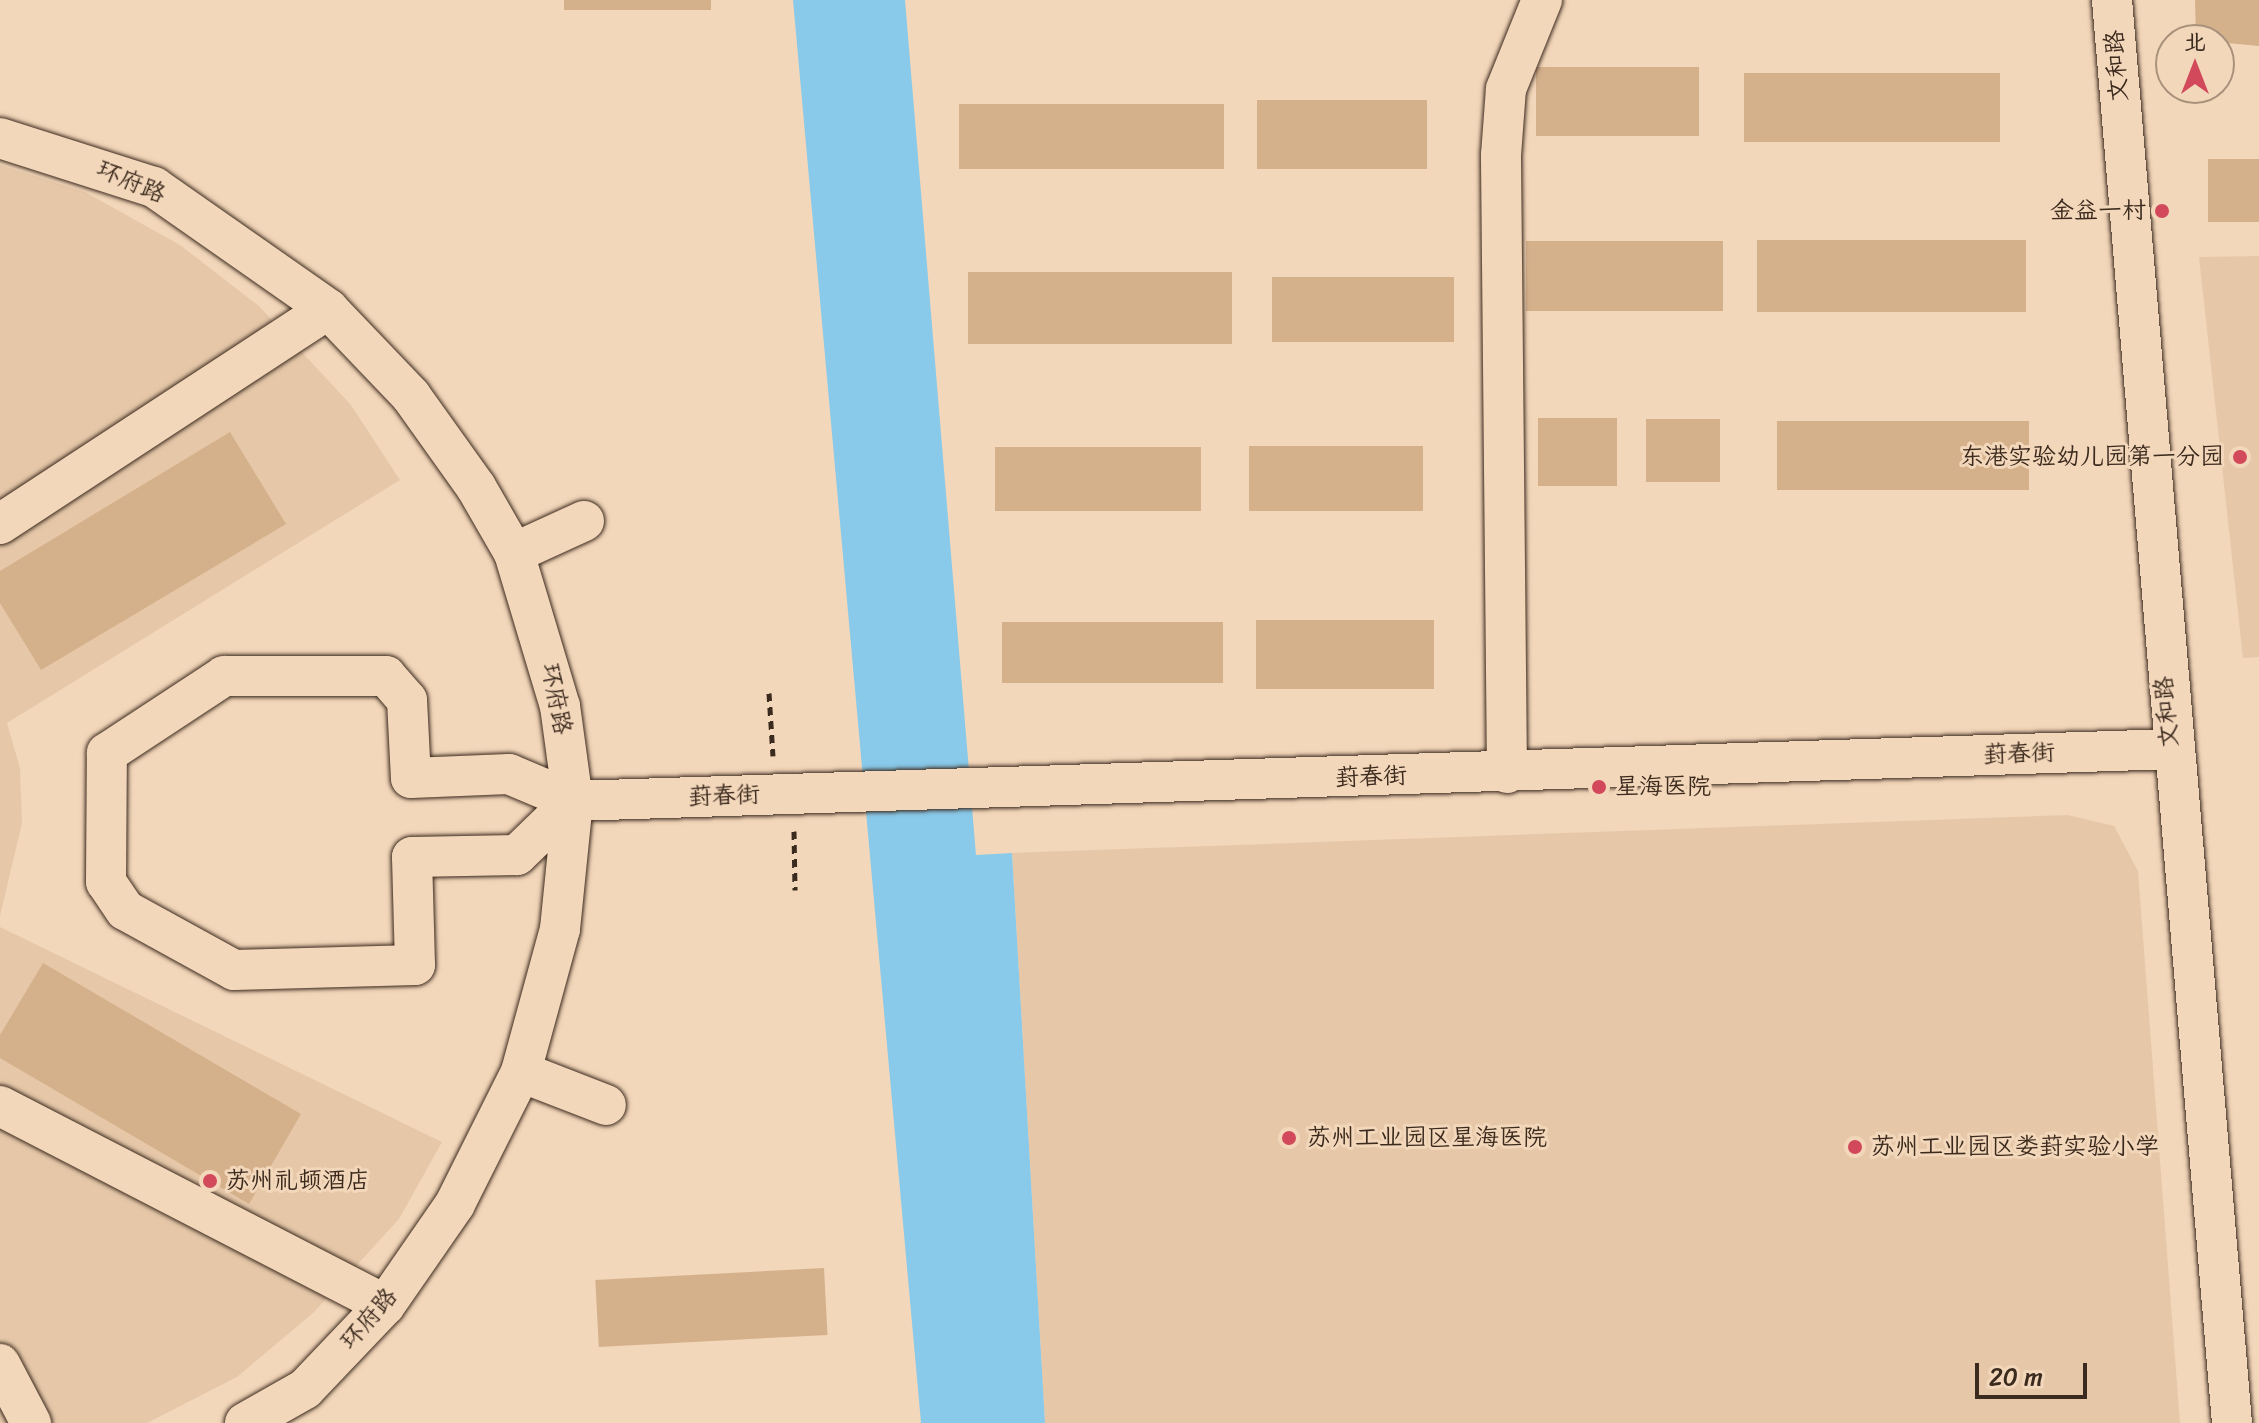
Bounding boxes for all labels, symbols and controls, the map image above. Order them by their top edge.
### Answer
text: 北 [2184,22,2206,61]
north arrow [2155,24,2235,104]
street label: 文和路 [2100,29,2134,103]
street label: 环府路 [92,155,170,209]
place label: 金益一村 [2050,197,2146,225]
marker: 金益一村 [2153,202,2171,220]
place label: 东港实验幼儿园第一分园 [1960,443,2224,471]
marker: 东港实验幼儿园第一分园 [2231,448,2249,466]
street label: 环府路 [535,661,577,737]
street label: 文和路 [2150,675,2184,749]
street label: 葑春街 [1983,738,2055,770]
street label: 葑春街 [1335,761,1407,793]
place label: 星海医院 [1615,773,1711,801]
marker: 星海医院 [1590,778,1608,796]
street label: 葑春街 [688,780,760,812]
place label: 苏州工业园区星海医院 [1307,1124,1547,1152]
marker: 苏州工业园区星海医院 [1278,1127,1300,1149]
place label: 苏州工业园区娄葑实验小学 [1871,1133,2159,1161]
marker: 苏州工业园区娄葑实验小学 [1846,1138,1864,1156]
place label: 苏州礼顿酒店 [226,1167,370,1195]
marker: 苏州礼顿酒店 [201,1172,219,1190]
street label: 环府路 [335,1282,403,1356]
scale bar [1979,1347,2091,1397]
text: 20 m [1989,1356,2043,1398]

